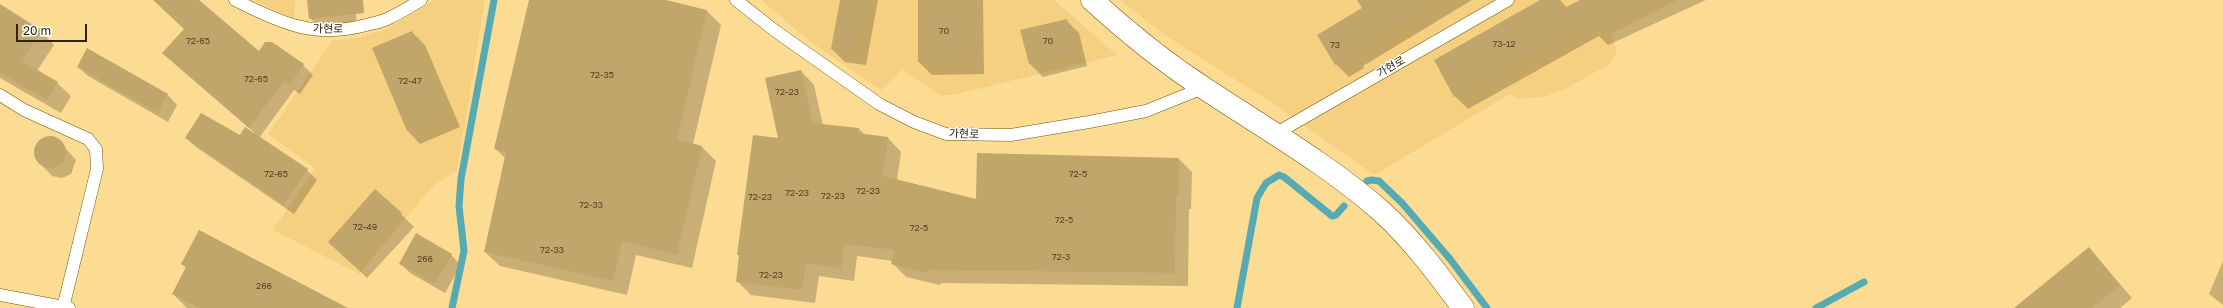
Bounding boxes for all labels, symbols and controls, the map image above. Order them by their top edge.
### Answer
scale bar [18,16,89,42]
street label: 가현로 [313,22,343,36]
text: 20 m [23,23,51,38]
house number: 70 [939,26,949,36]
house number: 72-65 [186,36,210,46]
house number: 70 [1043,36,1053,46]
house number: 73-12 [1492,39,1516,49]
house number: 73 [1330,40,1340,50]
street label: 가현로 [1375,54,1407,80]
house number: 72-35 [590,70,614,80]
house number: 72-65 [244,74,268,84]
house number: 72-47 [398,76,422,86]
house number: 72-23 [775,87,799,97]
street label: 가현로 [949,127,979,141]
house number: 72-65 [264,169,288,179]
house number: 72-5 [1069,169,1087,179]
house number: 72-23 [856,186,880,196]
house number: 72-23 [785,188,809,198]
house number: 72-23 [821,191,845,201]
house number: 72-23 [748,192,772,202]
house number: 72-33 [579,200,603,210]
house number: 72-5 [1055,215,1073,225]
house number: 72-49 [353,222,377,232]
house number: 72-5 [910,223,928,233]
house number: 72-33 [540,245,564,255]
house number: 72-3 [1052,252,1070,262]
house number: 266 [417,254,433,264]
house number: 72-23 [759,270,783,280]
house number: 266 [256,281,272,291]

